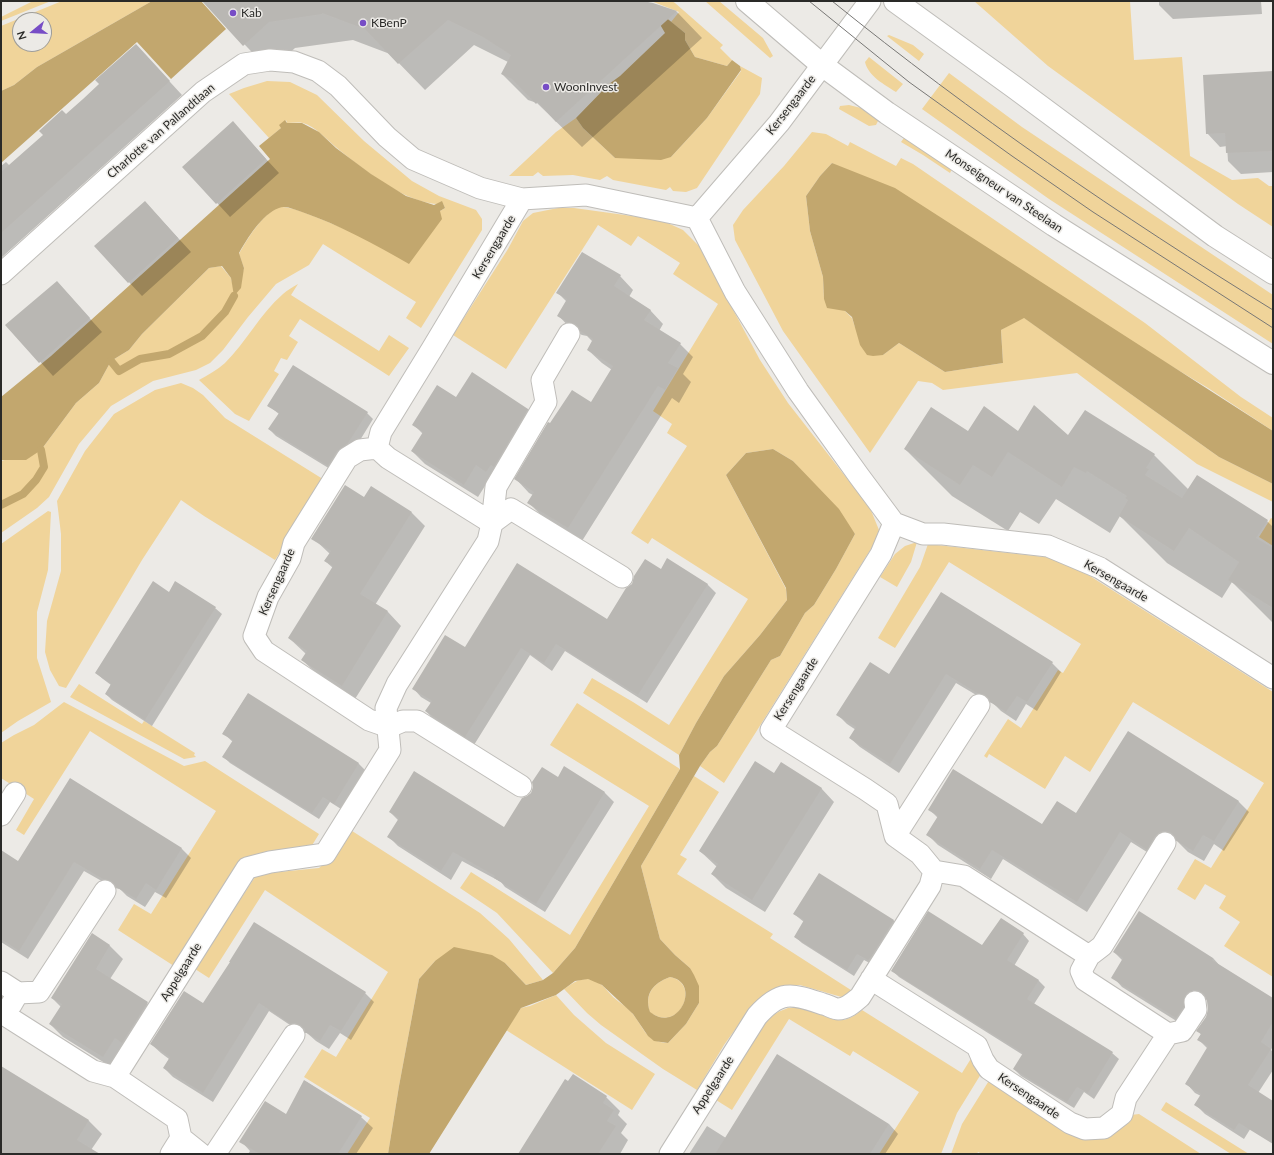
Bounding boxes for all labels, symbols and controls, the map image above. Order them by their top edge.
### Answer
place label: Kab [241,6,262,20]
marker: Kab [228,8,238,18]
north arrow [12,12,52,52]
place label: KBenP [371,16,407,30]
marker: KBenP [358,18,368,28]
text: N [14,30,29,42]
street label: Kersengaarde [763,72,819,138]
street label: Charlotte van Pallandtlaan [104,80,218,182]
place label: WoonInvest [554,80,618,94]
marker: WoonInvest [541,82,551,92]
street label: Monseigneur van Steelaan [942,146,1066,236]
street label: Kersengaarde [469,213,519,281]
street label: Kersengaarde [256,546,298,618]
street label: Kersengaarde [1081,557,1151,605]
street label: Kersengaarde [771,655,821,723]
street label: Appelgaarde [157,940,205,1004]
street label: Appelgaarde [689,1053,737,1117]
street label: Kersengaarde [995,1070,1063,1122]

